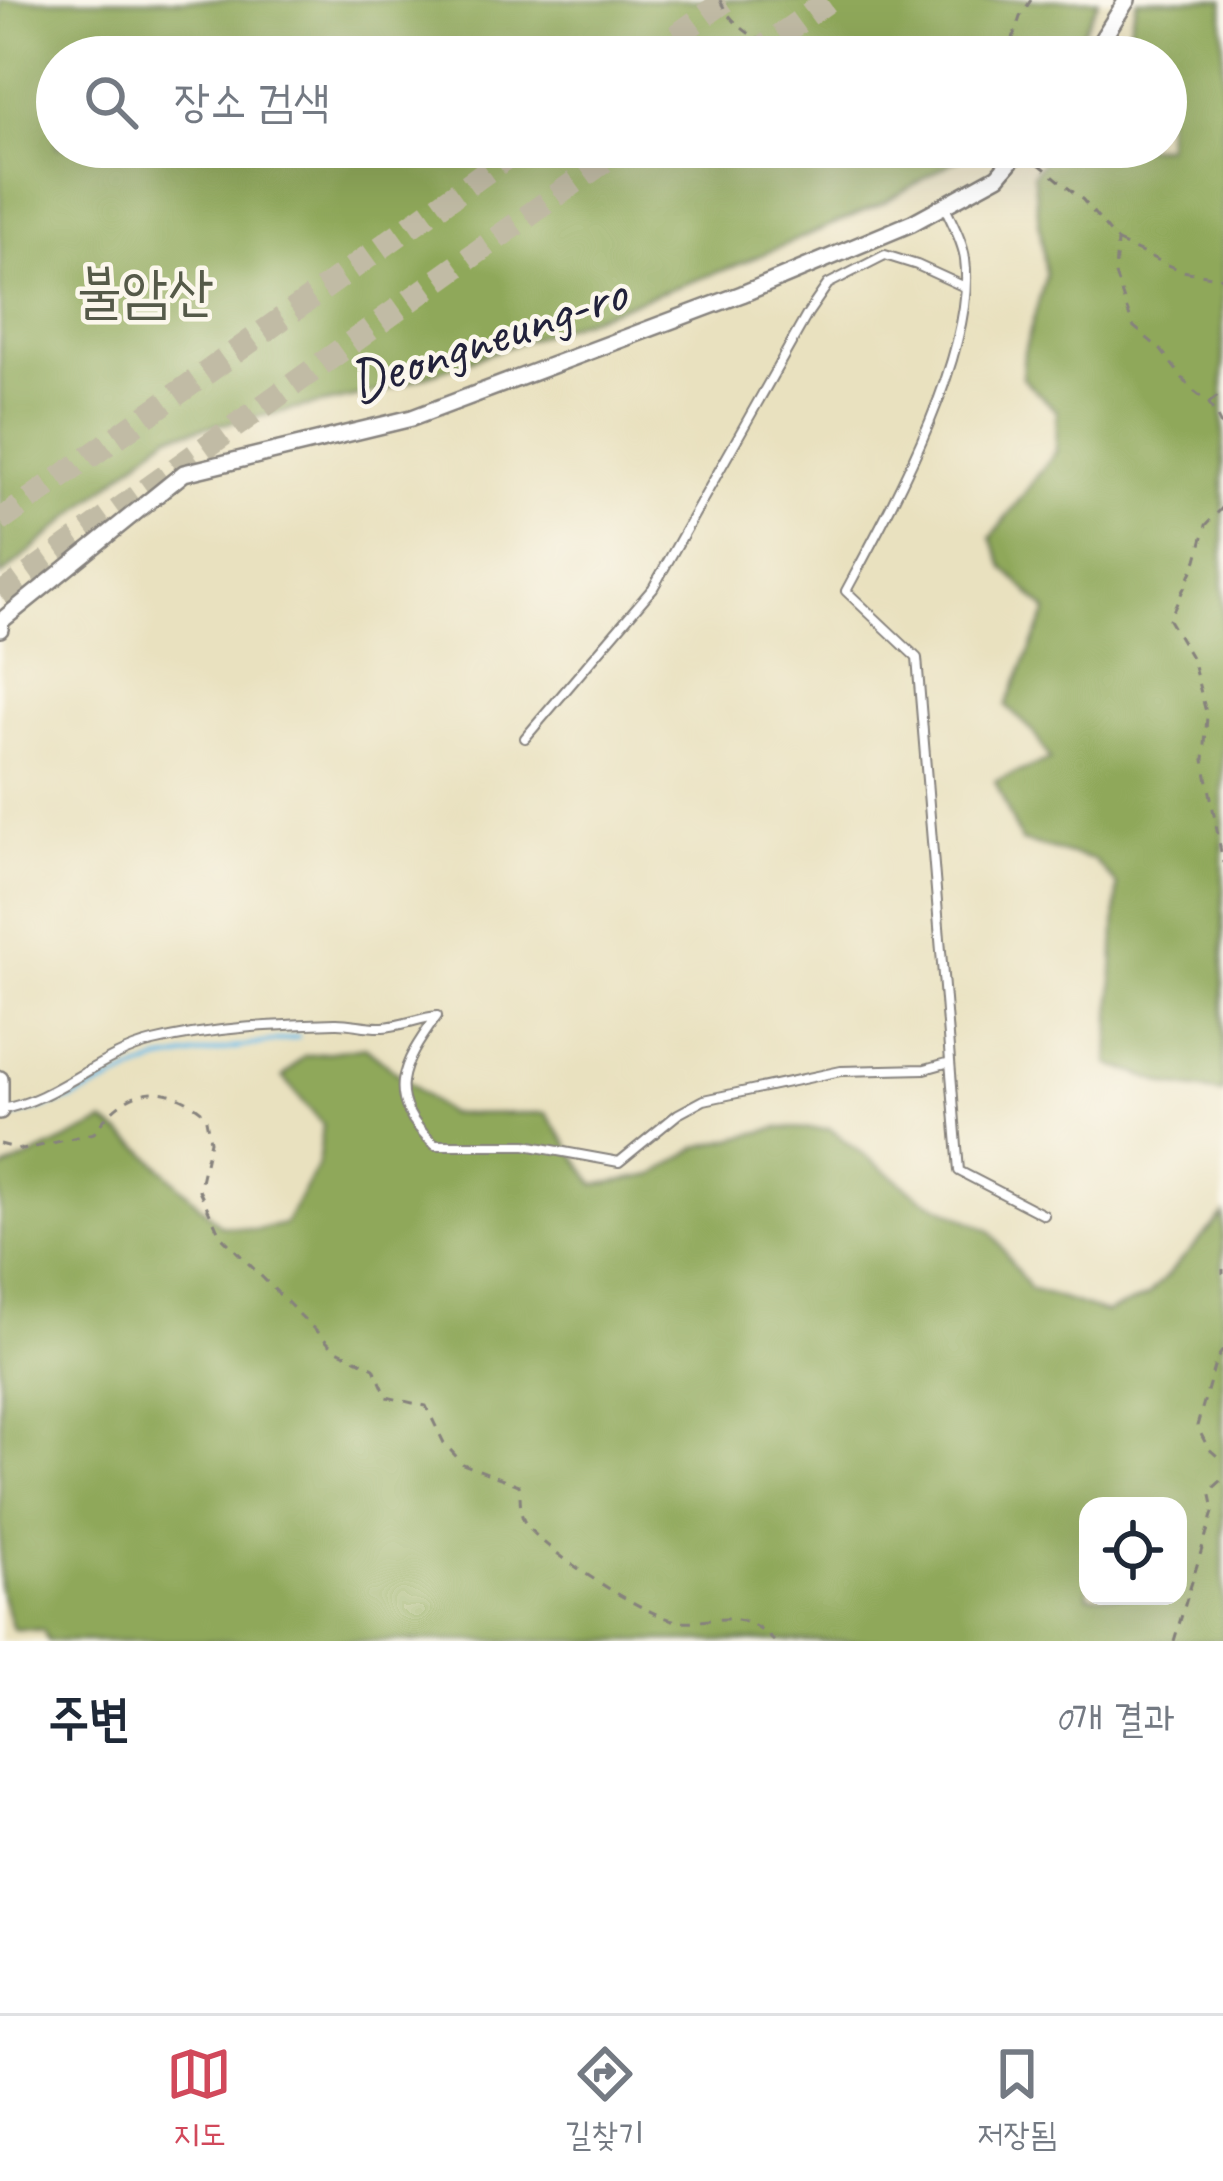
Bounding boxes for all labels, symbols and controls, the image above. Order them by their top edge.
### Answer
search box [36,36,1187,168]
icon: search [78,69,144,135]
text: 장소 검색 [174,73,330,130]
park label: 불암산 [76,255,214,327]
street label: Deongneung-ro [339,255,638,418]
map controls [1079,1497,1187,1605]
button: locate [1079,1497,1187,1605]
text: 주변 [48,1686,130,1750]
text: 0개 결과 [1054,1694,1175,1743]
tab: 지도 [166,2041,232,2156]
tab: 길찾기 [565,2041,644,2156]
tab: 저장됨 [977,2041,1057,2156]

